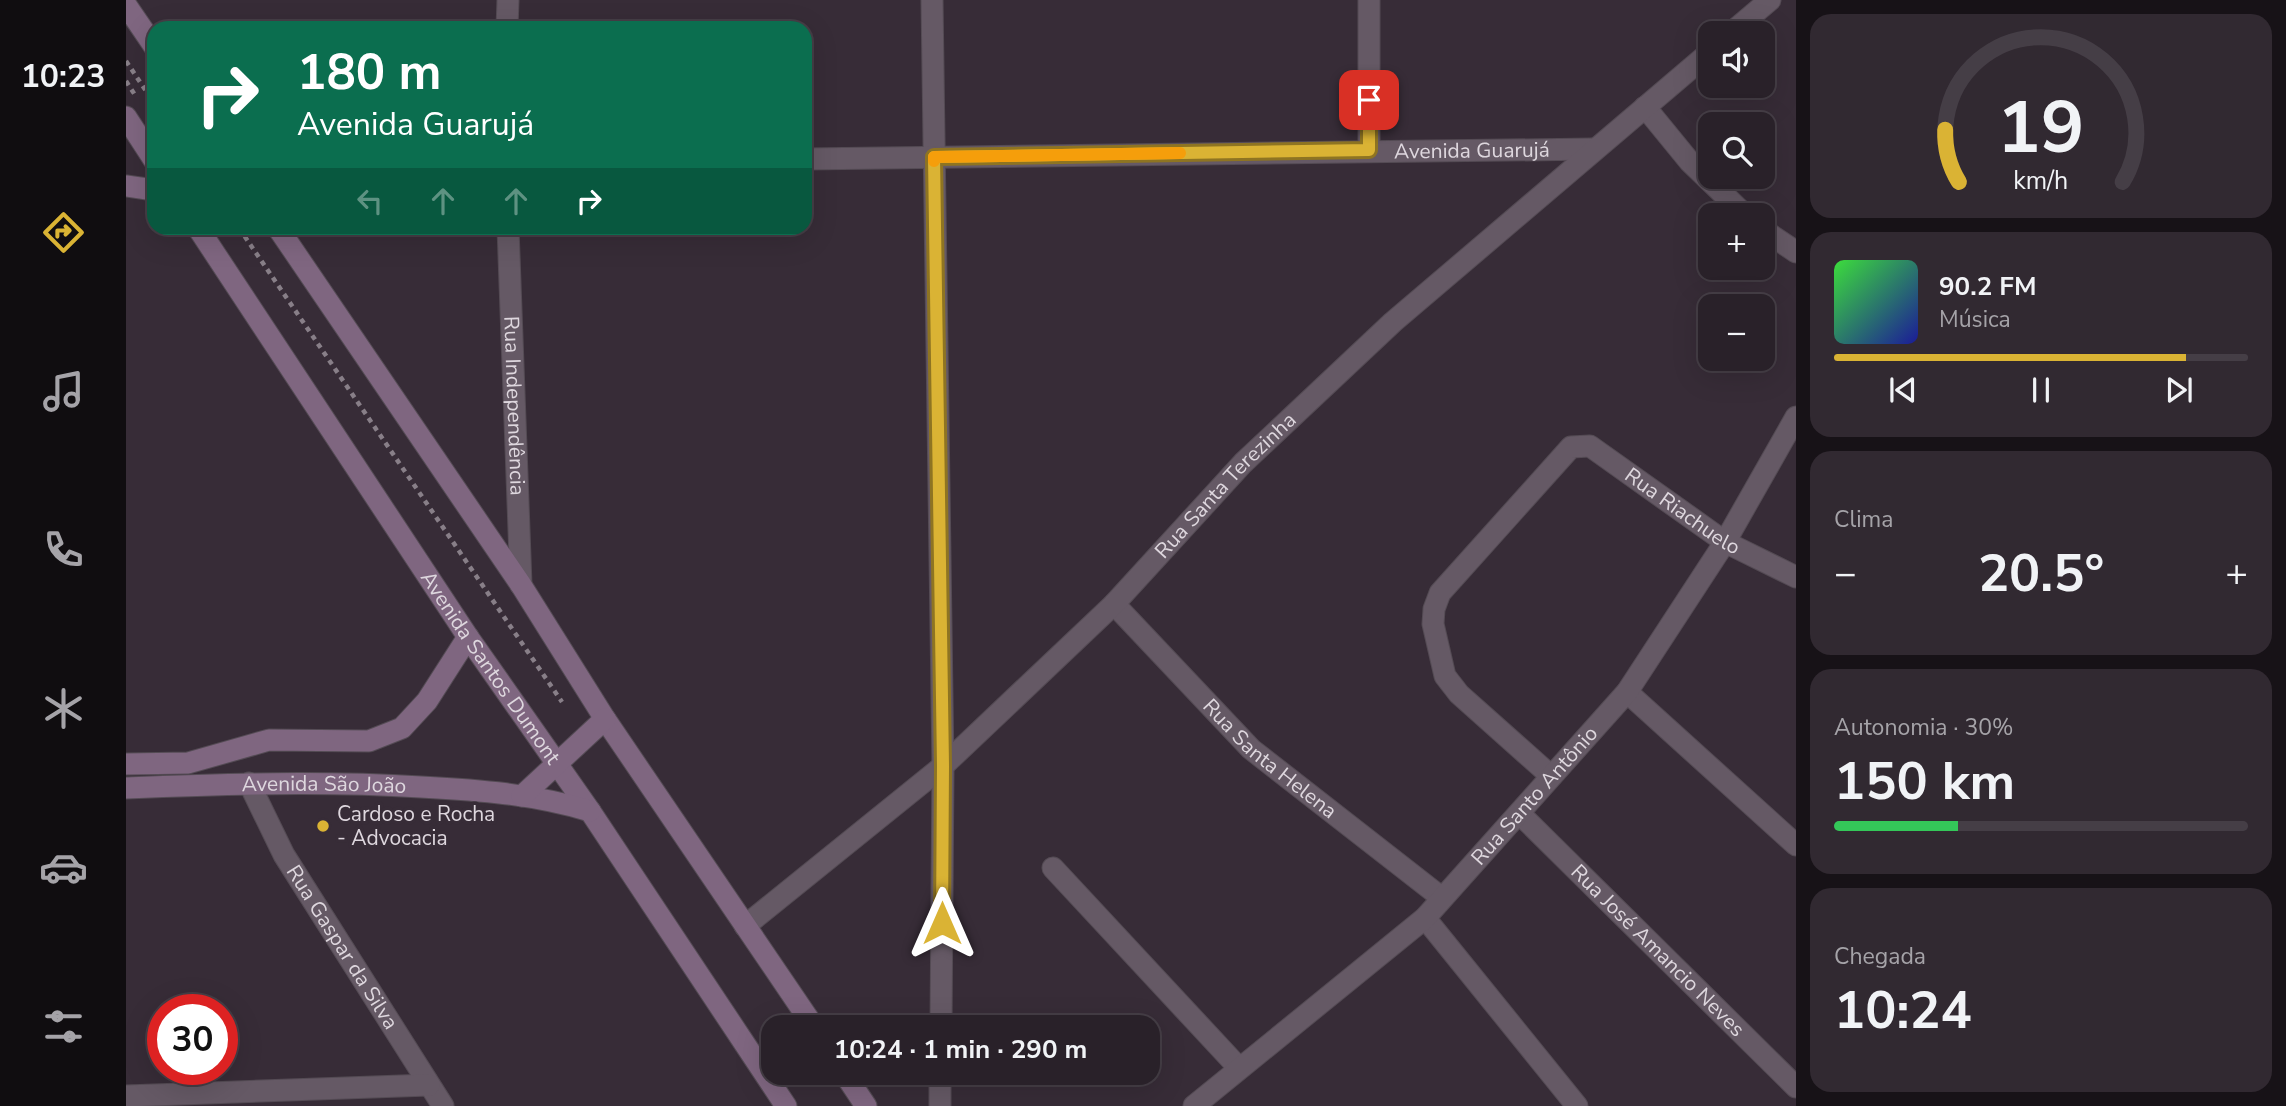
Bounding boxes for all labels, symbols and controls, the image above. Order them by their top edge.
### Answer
map controls [1698,21,1775,371]
button: sound [1698,21,1775,98]
text: 180 m [297,39,441,106]
icon: right [182,49,273,140]
text: 10:23 [21,55,105,98]
pin [1339,70,1399,130]
text: 19 [1997,79,2085,179]
icon: arrive [1350,81,1388,119]
text: Avenida Guarujá [297,103,534,146]
button: search [1698,112,1775,189]
street label: Avenida Guarujá [1394,136,1550,166]
text: km/h [2013,164,2069,198]
icon: left [351,182,389,220]
icon: ahead [424,182,462,220]
icon: ahead [497,182,535,220]
icon: right [570,182,608,220]
button: + [1698,203,1775,280]
icon: directions [39,208,88,257]
text: 90.2 FM [1939,269,2036,304]
button: − [1698,294,1775,371]
text: Música [1939,304,2011,335]
street label: Rua Independência [497,316,532,496]
icon: music [39,367,88,416]
icon: previous [1884,371,1922,409]
icon: pause [2022,371,2060,409]
icon: next [2160,371,2198,409]
street label: Rua Santa Terezinha [1149,406,1302,564]
street label: Rua Riachuelo [1619,461,1745,561]
text: Clima [1834,504,1894,535]
icon: phone [39,525,88,574]
text: 20.5° [1978,538,2104,609]
text: − [1834,548,1857,599]
text: + [2225,548,2248,599]
street label: Avenida Santos Dumont [414,565,567,770]
icon: climate [39,684,88,733]
street label: Rua Santa Helena [1197,693,1343,825]
text: Autonomia · 30% [1834,712,2014,743]
street label: Rua Santo Antônio [1465,720,1604,871]
text: 150 km [1834,746,2015,817]
street label: Avenida São João [241,770,407,800]
place label: Cardoso e Rocha - Advocacia [337,800,495,852]
marker: Cardoso e Rocha - Advocacia [315,818,331,834]
icon: car [39,843,88,892]
street label: Rua José Amancio Neves [1565,858,1751,1043]
street label: Rua Gaspar da Silva [280,859,405,1035]
position arrow [905,886,979,960]
text: Chegada [1834,941,1926,972]
text: 10:24 [1834,975,1972,1046]
speed limit sign: 30 [147,994,238,1085]
icon: filters [39,1002,88,1051]
text: 10:24 · 1 min · 290 m [834,1032,1087,1067]

